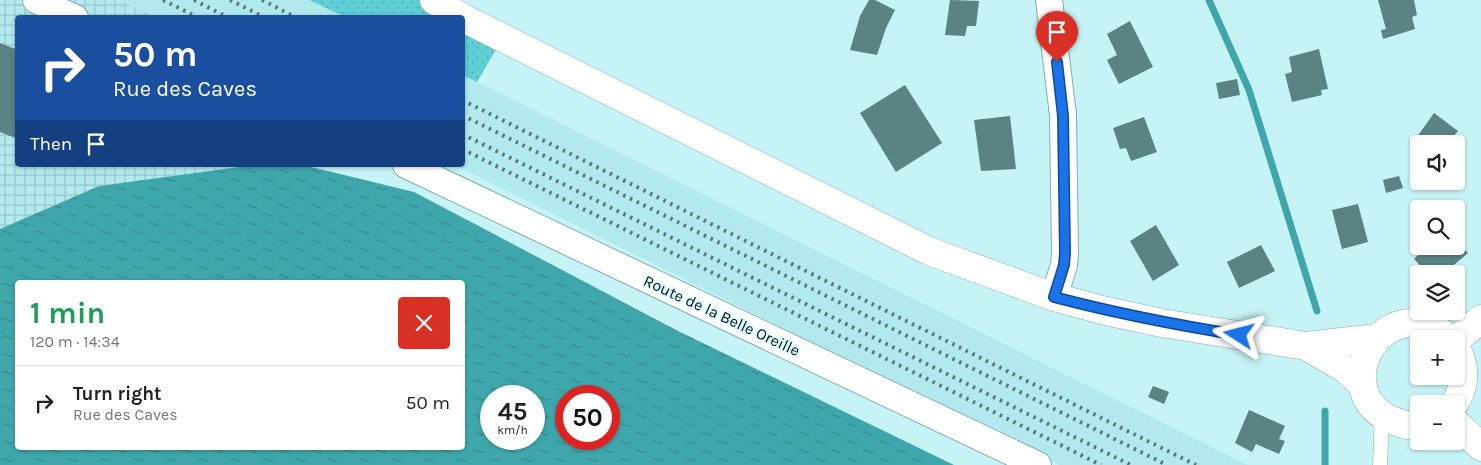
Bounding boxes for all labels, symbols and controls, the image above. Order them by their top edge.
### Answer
pin [1036,11,1078,62]
icon: arrive [1043,18,1071,46]
text: 50 m [113,34,198,75]
icon: right [30,35,95,100]
text: Rue des Caves [113,76,257,102]
icon: arrive [82,130,110,158]
text: Then [30,133,72,155]
map controls [1410,135,1465,450]
button: sound [1410,135,1465,190]
button: search [1410,200,1465,255]
button: layers [1410,265,1465,320]
street label: Route de la Belle Oreille [641,271,803,360]
text: 1 min [30,295,105,331]
button: close [398,297,450,349]
position arrow [1212,308,1264,360]
button: + [1410,330,1465,385]
text: 120 m · 14:34 [30,332,120,351]
text: Turn right [73,383,162,405]
speed limit sign: 50 [555,385,620,450]
icon: right [30,389,58,417]
text: 50 m [406,392,450,414]
button: − [1410,395,1465,450]
text: 45 [498,397,527,426]
text: Rue des Caves [73,405,178,424]
text: km/h [497,423,528,437]

